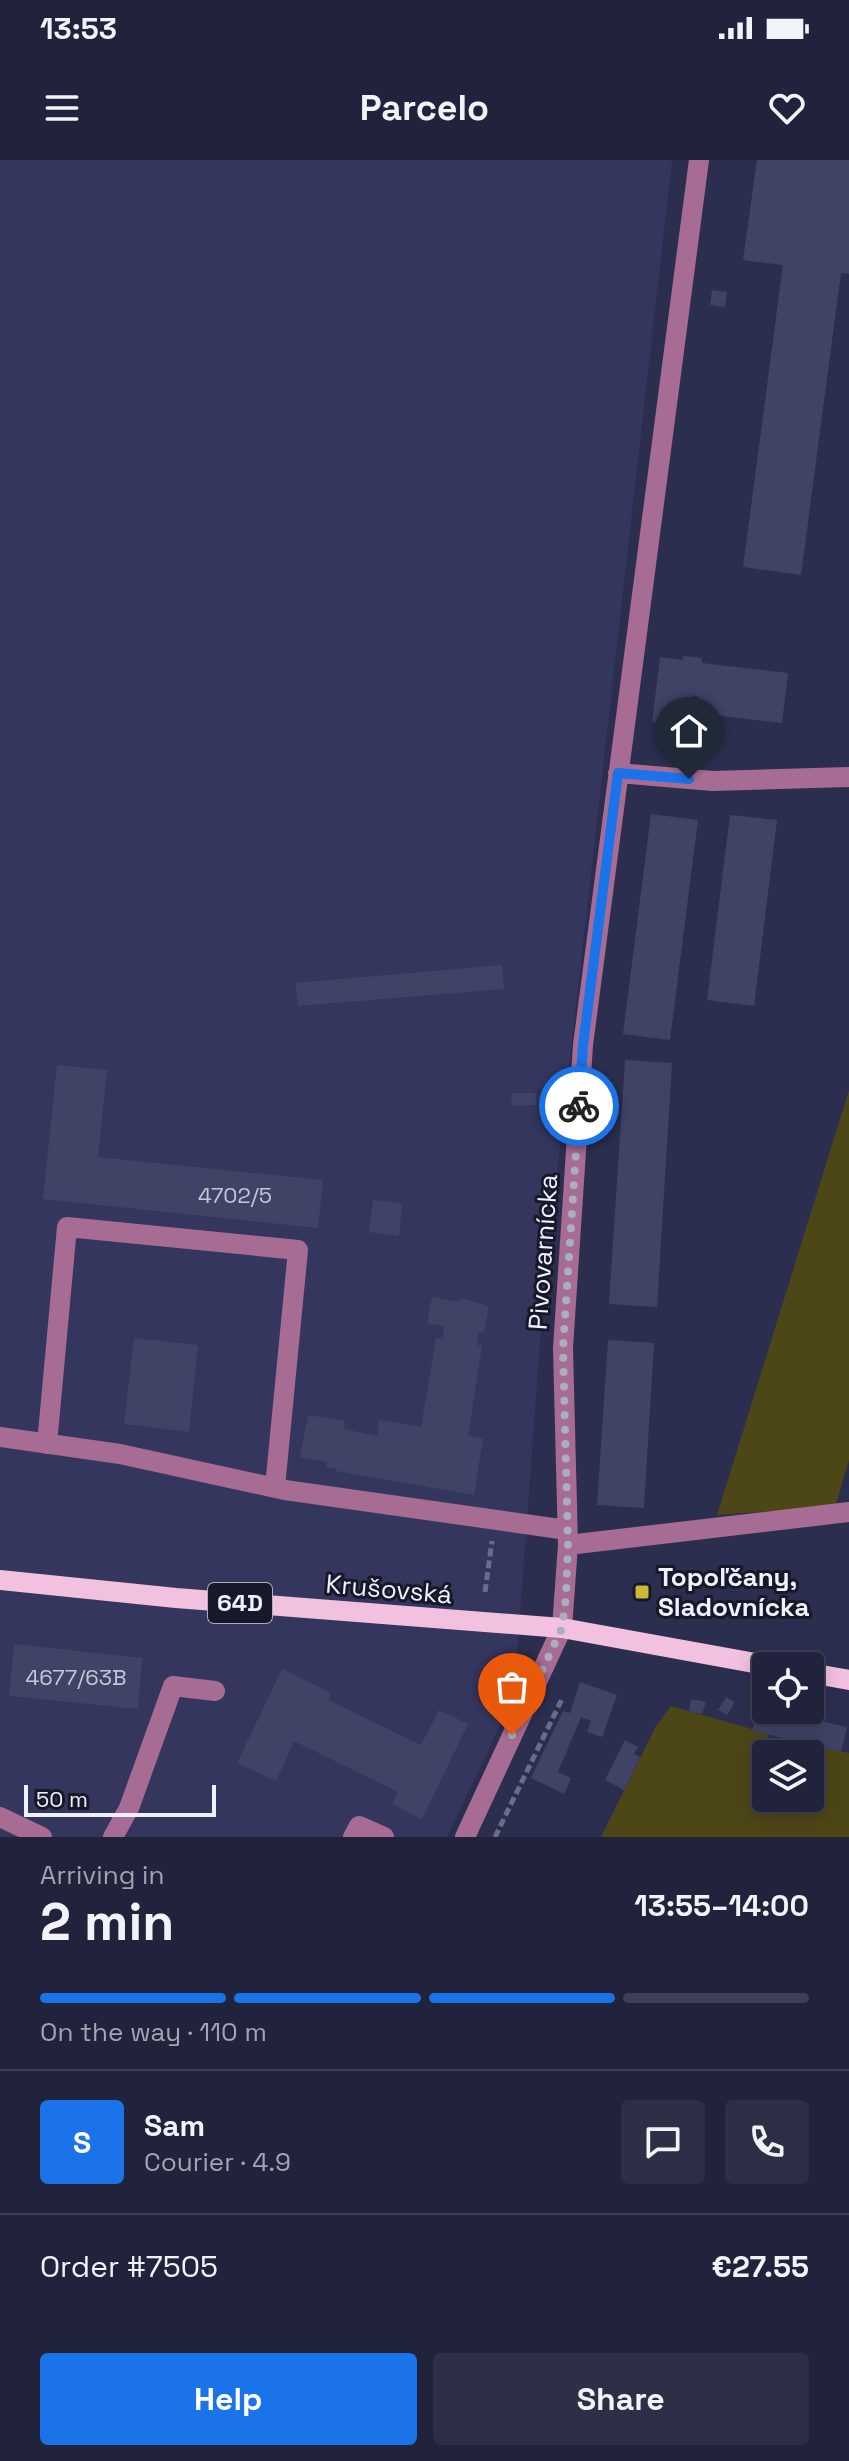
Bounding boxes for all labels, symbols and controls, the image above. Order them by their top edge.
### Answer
text: 13:53 [40,9,117,48]
text: Parcelo [360,85,489,131]
icon: menu [40,86,84,130]
icon: heart [765,86,809,130]
pin [655,697,723,779]
icon: home [667,709,711,753]
courier [539,1066,619,1146]
icon: bike [557,1084,601,1128]
street label: Pivovarnícka [521,1173,565,1331]
house number: 4702/5 [198,1181,272,1209]
place label: Topoľčany, Sladovnícka [658,1560,809,1624]
street label: Krušovská [324,1567,454,1611]
road number: 64D [208,1583,272,1623]
marker: Topoľčany, Sladovnícka [633,1583,651,1601]
map controls [752,1652,824,1812]
button: locate [752,1652,824,1724]
pin [478,1653,546,1735]
house number: 4677/63B [25,1663,127,1691]
icon: bag [490,1665,534,1709]
button: layers [752,1740,824,1812]
scale bar [24,1781,216,1817]
text: 50 m [36,1785,88,1813]
text: Arriving in [40,1858,164,1892]
text: 13:55–14:00 [634,1886,809,1925]
text: 2 min [40,1889,174,1955]
text: On the way · 110 m [40,2015,267,2049]
button: chat [621,2100,705,2184]
button: phone [725,2100,809,2184]
text: Sam [144,2106,205,2145]
text: S [73,2123,91,2162]
text: Courier · 4.9 [144,2145,291,2179]
text: Order #7505 [40,2247,218,2286]
text: €27.55 [712,2247,809,2286]
button: Help [40,2353,417,2445]
button: Share [433,2353,809,2445]

